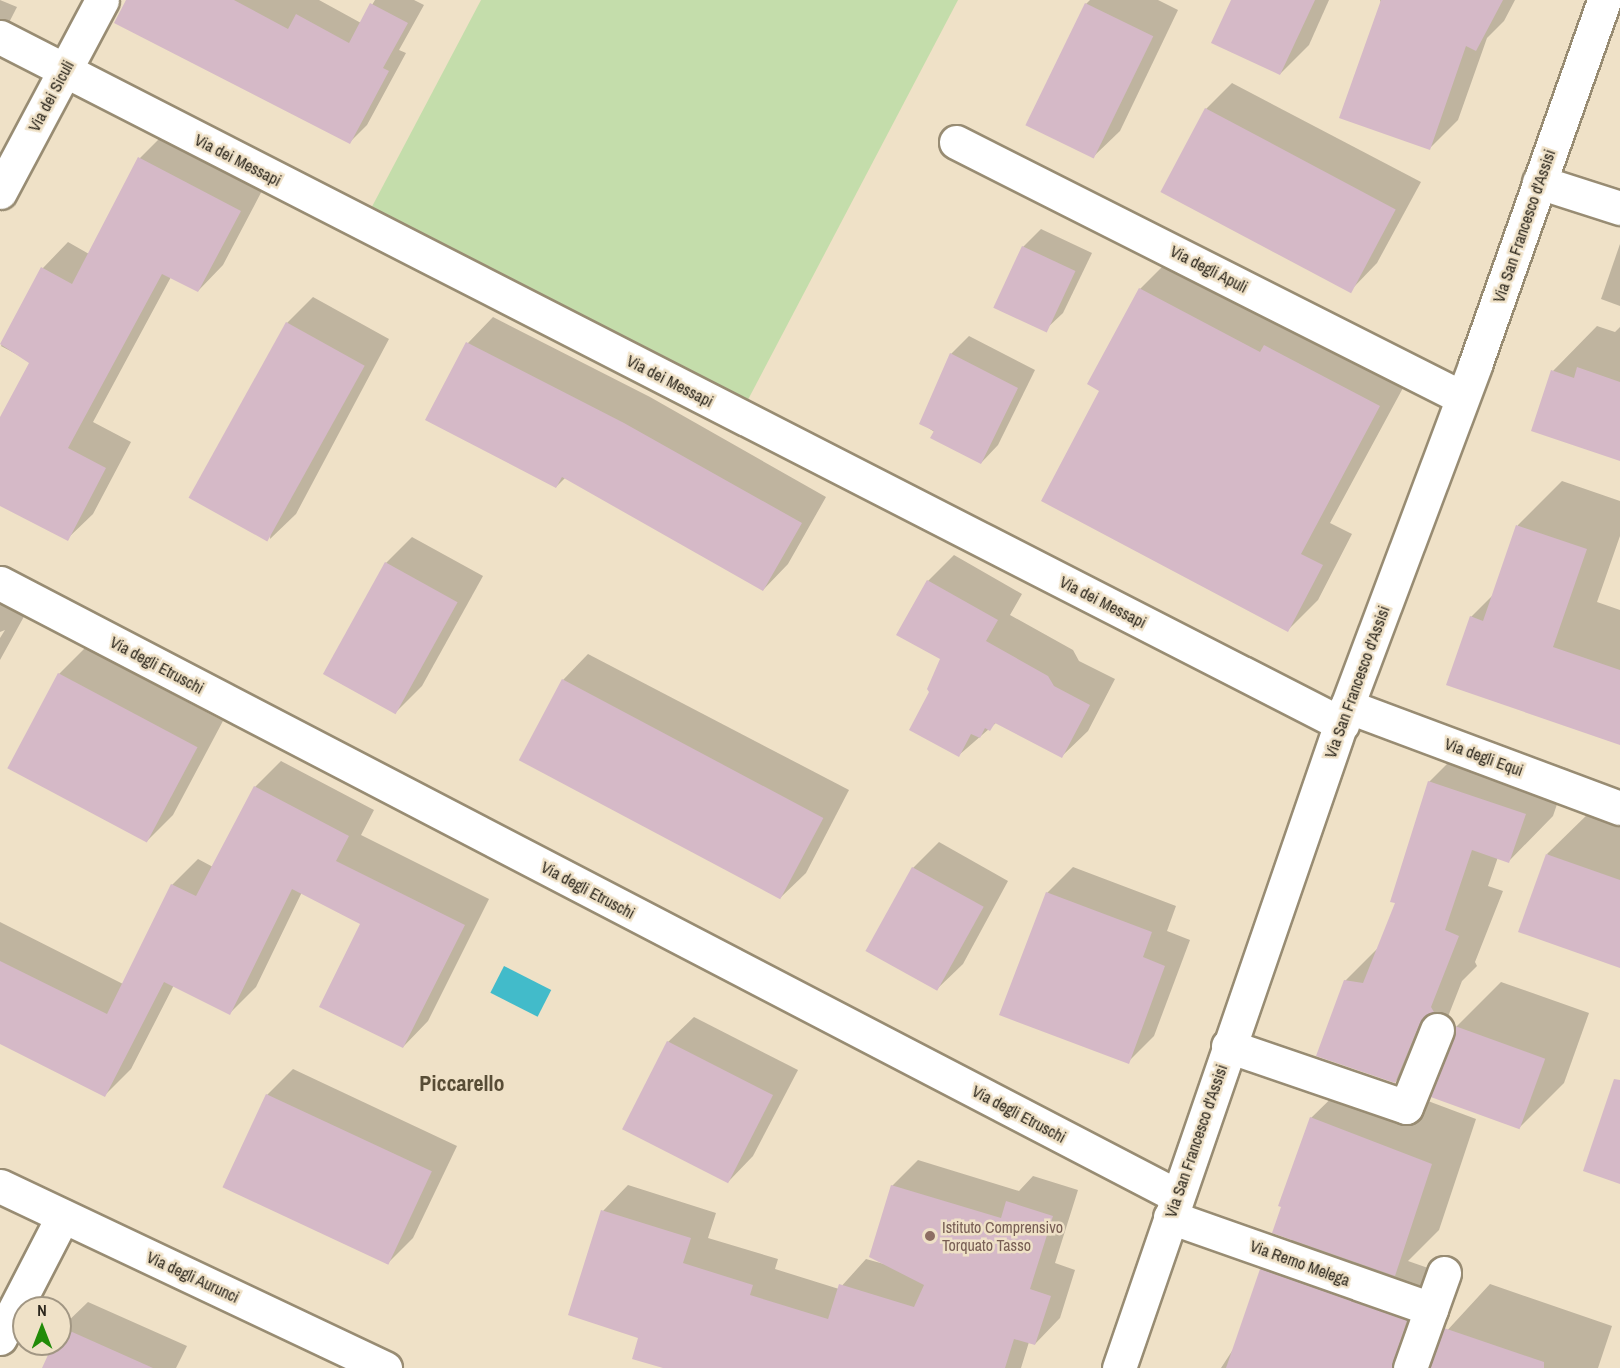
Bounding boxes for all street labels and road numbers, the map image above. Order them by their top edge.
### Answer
street label: Via dei Siculi [24,57,78,135]
street label: Via dei Messapi [192,130,284,190]
street label: Via San Francesco d'Assisi [1489,147,1559,305]
street label: Via degli Apuli [1167,241,1251,297]
street label: Via dei Messapi [624,351,716,411]
street label: Via dei Messapi [1057,572,1149,632]
street label: Via San Francesco d'Assisi [1321,603,1393,761]
street label: Via degli Etruschi [107,632,207,698]
street label: Via degli Equi [1442,734,1526,780]
street label: Via degli Etruschi [538,857,638,923]
street label: Via San Francesco d'Assisi [1161,1062,1231,1220]
street label: Via degli Etruschi [969,1081,1069,1147]
street label: Via Remo Melega [1247,1236,1353,1290]
street label: Via degli Aurunci [143,1247,243,1307]

